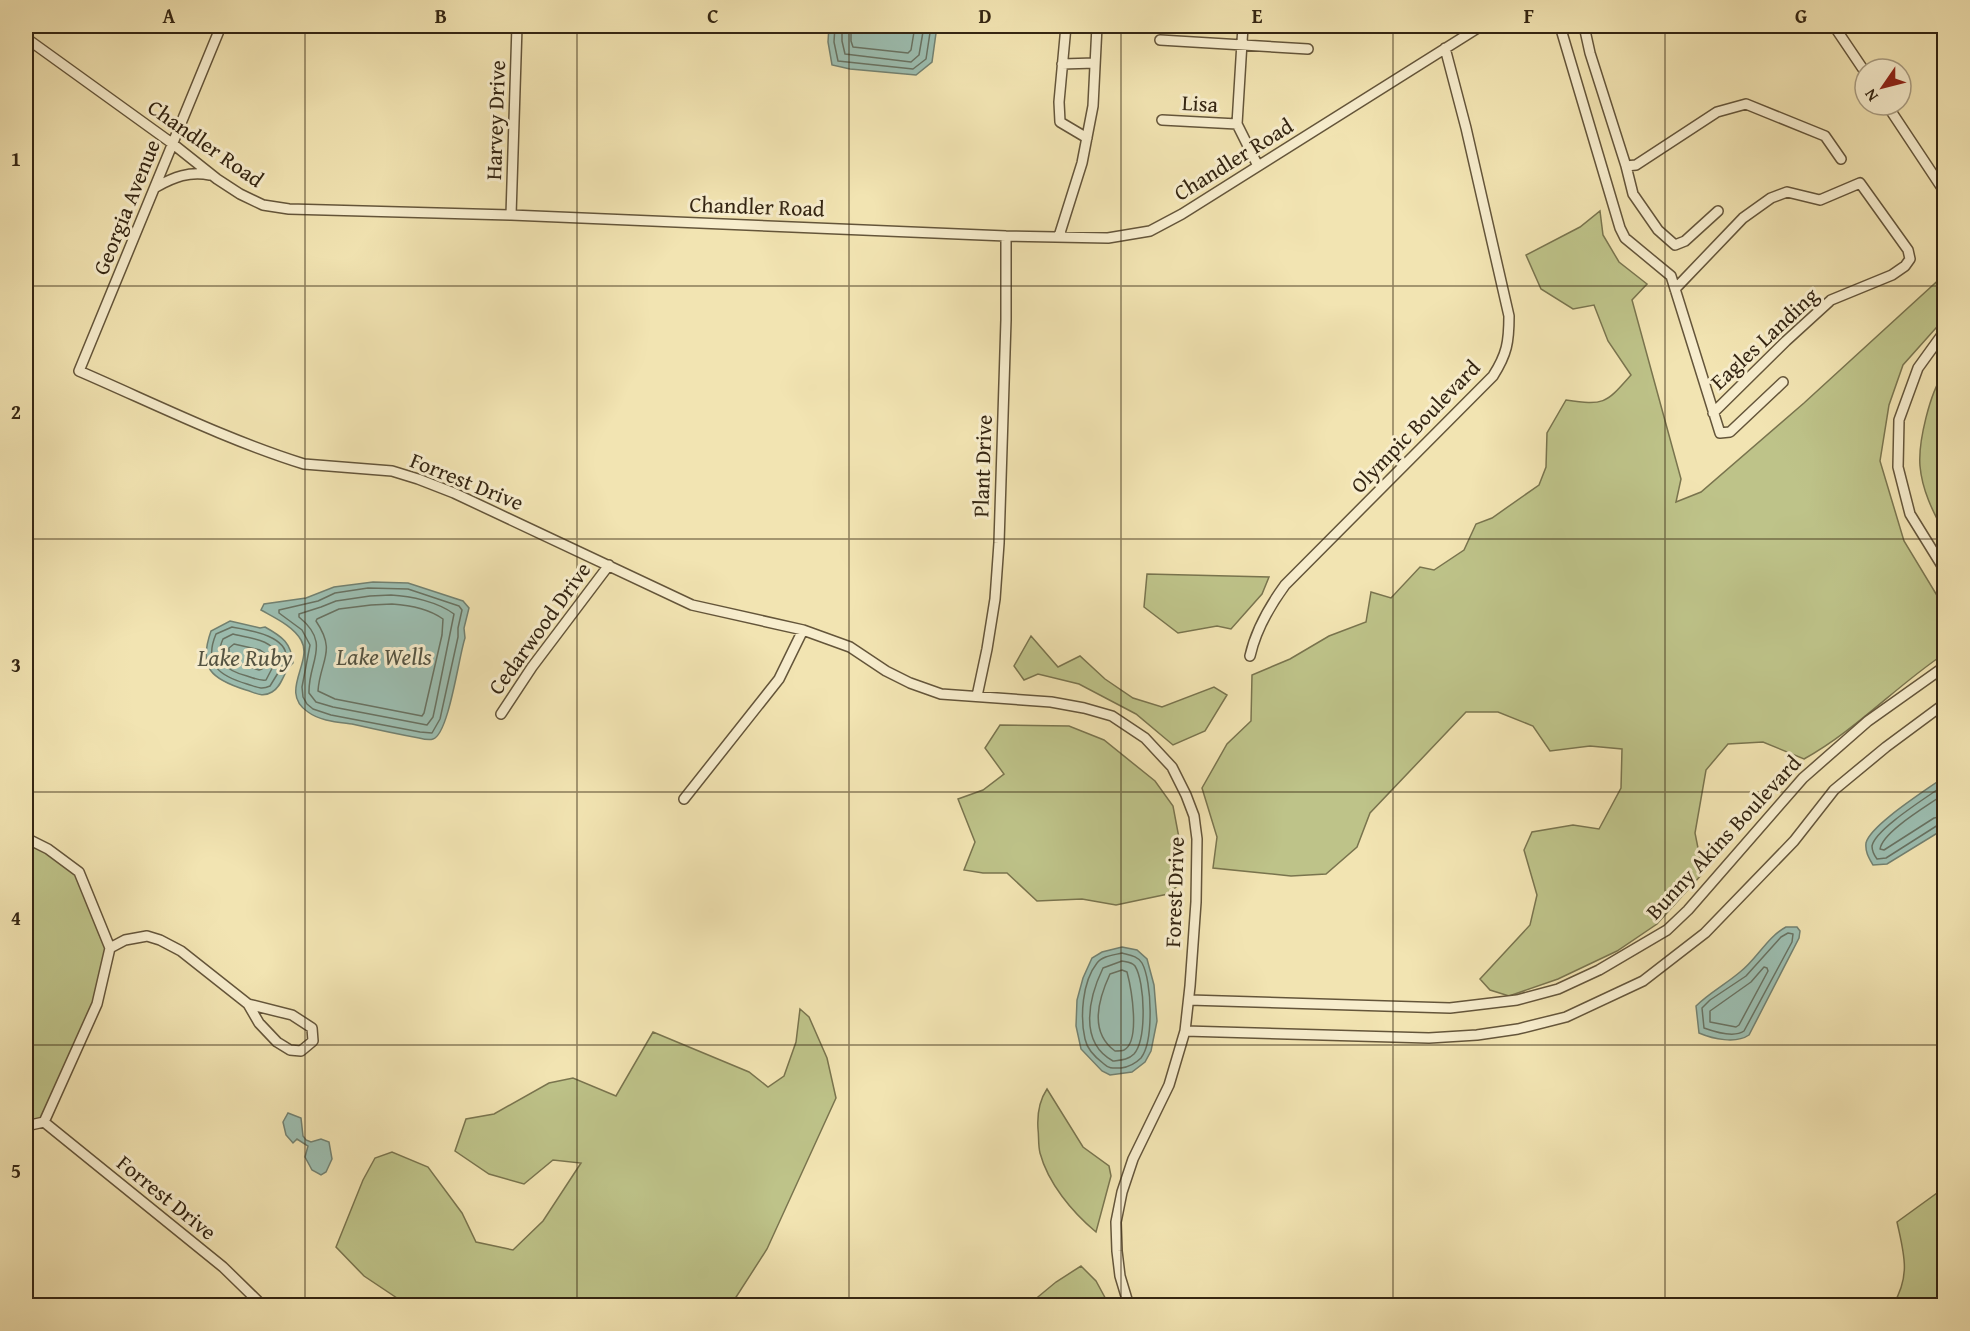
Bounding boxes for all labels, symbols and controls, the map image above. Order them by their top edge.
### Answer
text: A [163,1,176,30]
text: B [435,1,447,30]
text: C [707,1,719,30]
text: D [978,1,992,30]
text: E [1252,1,1263,30]
text: F [1524,1,1534,30]
text: G [1795,1,1807,30]
north arrow [1853,57,1913,117]
street label: Harvey Drive [477,59,513,181]
text: N [1858,84,1884,107]
street label: Lisa [1181,86,1219,120]
street label: Chandler Road [141,91,271,195]
street label: Chandler Road [1167,109,1299,208]
street label: Georgia Avenue [84,134,168,280]
text: 1 [11,144,21,173]
street label: Chandler Road [689,188,825,224]
street label: Eagles Landing [1703,279,1825,397]
street label: Olympic Boulevard [1343,352,1487,500]
text: 2 [11,397,21,426]
street label: Plant Drive [964,414,1000,518]
street label: Forrest Drive [405,444,529,518]
street label: Cedarwood Drive [480,555,598,701]
water label: Lake Wells [335,639,432,674]
water label: Lake Ruby [196,640,293,675]
text: 3 [11,650,21,679]
street label: Bunny Akins Boulevard [1638,747,1808,927]
street label: Forest Drive [1156,836,1192,948]
text: 4 [11,903,21,932]
street label: Forrest Drive [110,1147,224,1247]
text: 5 [11,1156,21,1185]

